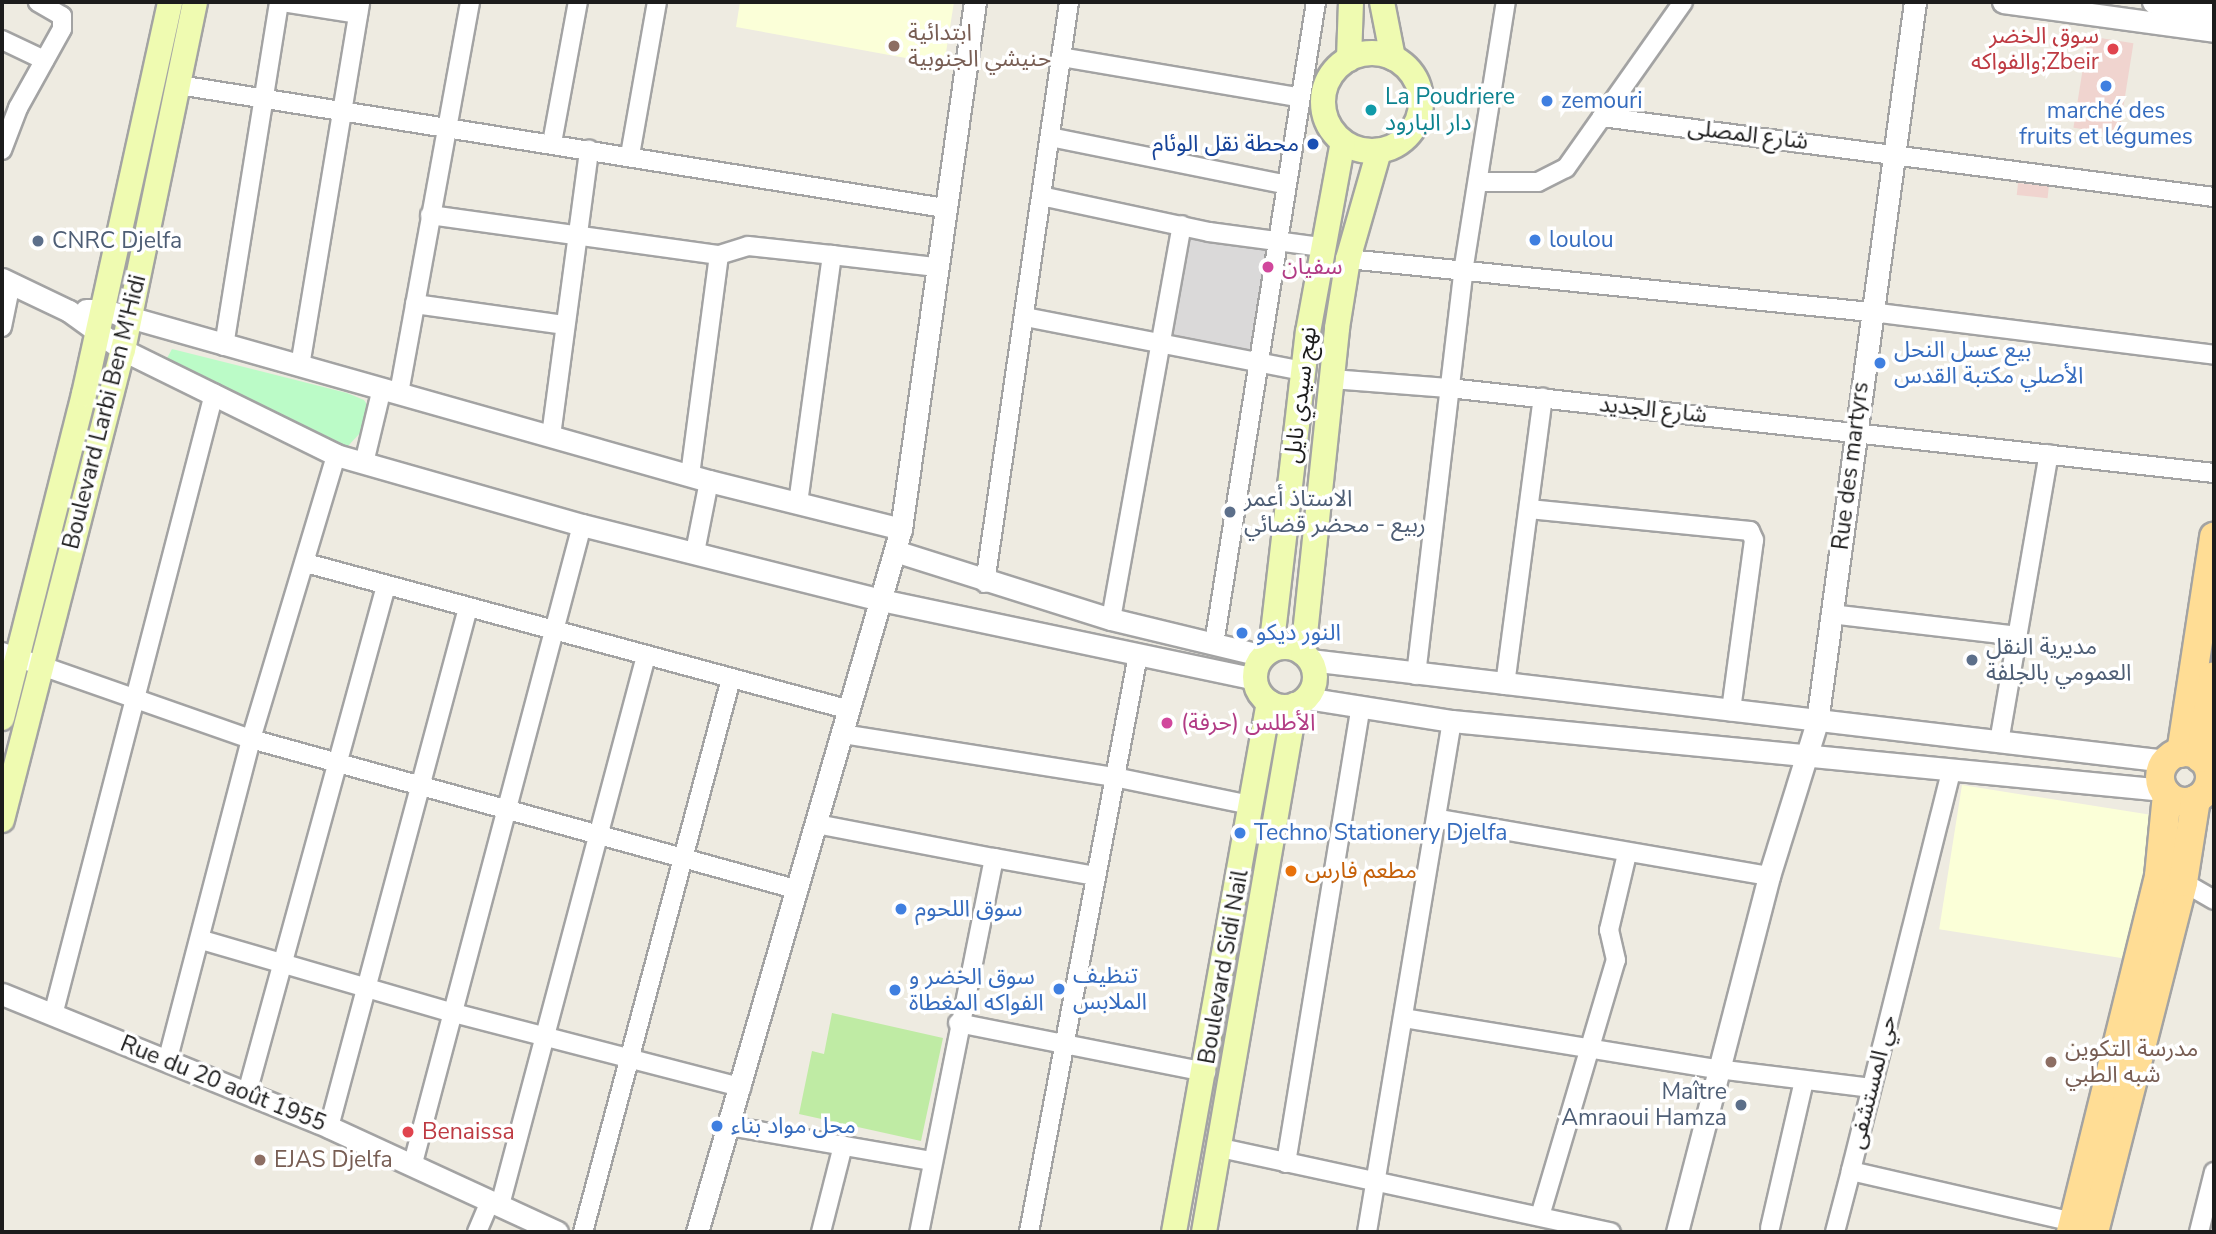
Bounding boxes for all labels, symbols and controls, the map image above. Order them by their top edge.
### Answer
place label: ابتدائية حنيشي الجنوبية [908,19,1051,73]
place label: سوق الخضر والفواكه;Zbeir [1971,22,2099,76]
marker: ابتدائية حنيشي الجنوبية [886,38,902,54]
marker: سوق الخضر والفواكه;Zbeir [2105,41,2121,57]
marker: marché des fruits et légumes [2098,78,2114,94]
place label: La Poudriere دار البارود [1385,83,1515,137]
place label: zemouri [1561,87,1643,115]
marker: zemouri [1539,93,1555,109]
place label: marché des fruits et légumes [2019,97,2193,151]
marker: La Poudriere دار البارود [1363,102,1379,118]
street label: شارع المصلى [1686,114,1810,156]
place label: محطة نقل الوئام [1152,130,1299,158]
marker: محطة نقل الوئام [1305,136,1321,152]
place label: loulou [1549,226,1614,254]
place label: CNRC Djelfa [52,227,182,255]
marker: loulou [1527,232,1543,248]
marker: CNRC Djelfa [30,233,46,249]
place label: سفيان [1282,253,1342,281]
marker: سفيان [1260,259,1276,275]
street label: Boulevard Larbi Ben M'Hidi [58,272,152,552]
street label: نهج سيدي نايل [1279,325,1323,465]
place label: بيع عسل النحل الأصلي مكتبة القدس [1894,336,2084,390]
marker: بيع عسل النحل الأصلي مكتبة القدس [1872,355,1888,371]
street label: Rue des martyrs [1827,380,1875,552]
street label: شارع الجديد [1598,391,1708,429]
place label: الاستاذ أعمر ربيع - محضر قضائي [1244,485,1426,539]
marker: الاستاذ أعمر ربيع - محضر قضائي [1222,504,1238,520]
place label: النور ديكو [1256,619,1341,647]
marker: النور ديكو [1234,625,1250,641]
place label: مديرية النقل العمومي بالجلفة [1986,633,2131,687]
marker: مديرية النقل العمومي بالجلفة [1964,652,1980,668]
place label: الأطلس (حرفة) [1181,709,1315,737]
marker: الأطلس (حرفة) [1159,715,1175,731]
place label: Techno Stationery Djelfa [1254,819,1507,847]
marker: Techno Stationery Djelfa [1232,825,1248,841]
place label: مطعم فارس [1305,857,1417,885]
marker: مطعم فارس [1283,863,1299,879]
street label: Boulevard Sidi Nail [1193,868,1255,1066]
place label: سوق اللحوم [915,895,1023,923]
marker: سوق اللحوم [893,901,909,917]
place label: تنظيف الملابس [1073,962,1147,1016]
place label: سوق الخضر و الفواكه المغطاة [909,963,1044,1017]
marker: تنظيف الملابس [1051,981,1067,997]
marker: سوق الخضر و الفواكه المغطاة [887,982,903,998]
street label: حي المستشفى [1843,1012,1903,1152]
street label: Rue du 20 août 1955 [116,1030,330,1138]
place label: مدرسة التكوين شبه الطبي [2065,1035,2198,1089]
marker: مدرسة التكوين شبه الطبي [2043,1054,2059,1070]
place label: Maître Amraoui Hamza [1561,1078,1727,1132]
marker: Maître Amraoui Hamza [1733,1097,1749,1113]
place label: محل مواد بناء [731,1112,856,1140]
place label: Benaissa [422,1118,515,1146]
marker: محل مواد بناء [709,1118,725,1134]
marker: Benaissa [400,1124,416,1140]
place label: EJAS Djelfa [274,1146,393,1174]
marker: EJAS Djelfa [252,1152,268,1168]

